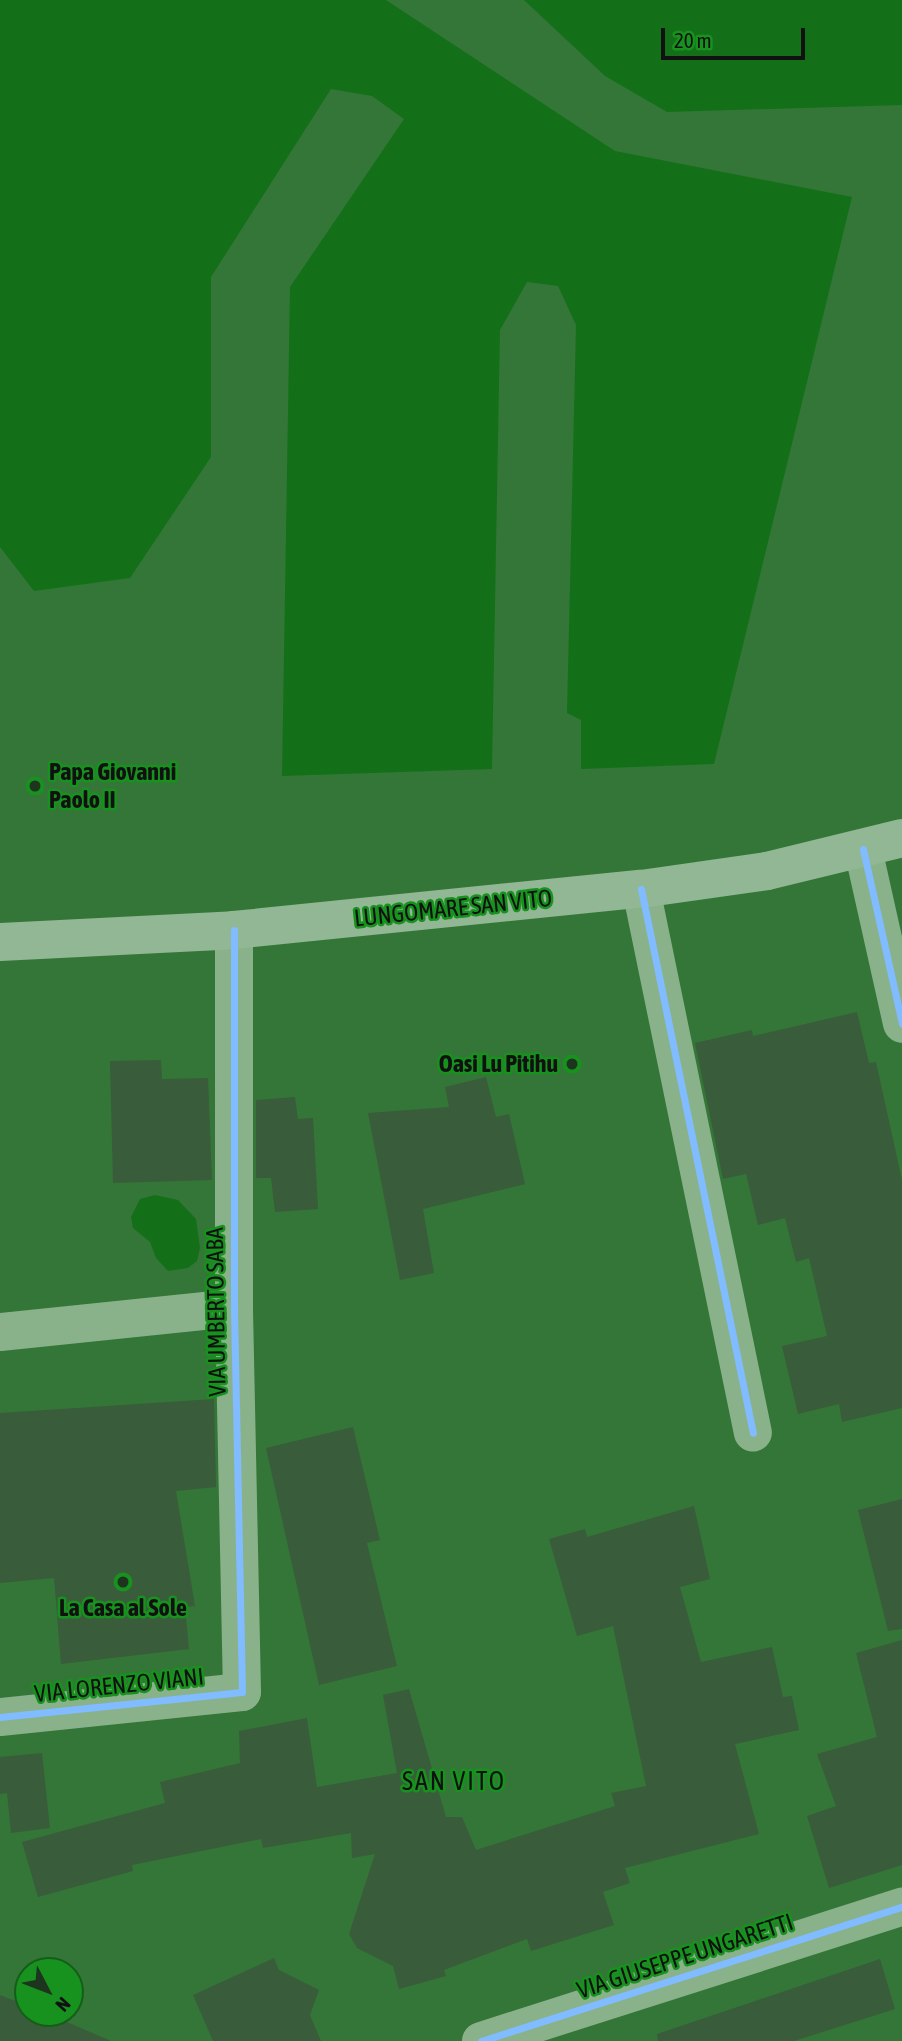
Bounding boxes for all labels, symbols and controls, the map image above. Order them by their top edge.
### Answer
scale bar [664,14,808,58]
text: 20 m [674,28,712,52]
place label: Papa Giovanni Paolo II [49,758,176,814]
marker: Papa Giovanni Paolo II [27,778,43,794]
street label: LUNGOMARE SAN VITO [353,883,553,933]
place label: Oasi Lu Pitihu [439,1050,558,1078]
marker: Oasi Lu Pitihu [564,1056,580,1072]
street label: VIA UMBERTO SABA [200,1227,232,1397]
marker: La Casa al Sole [115,1574,131,1590]
place label: La Casa al Sole [59,1594,187,1622]
street label: VIA LORENZO VIANI [33,1662,205,1708]
district label: SAN VITO [403,1766,505,1798]
street label: VIA GIUSEPPE UNGARETTI [573,1907,797,2005]
north arrow [14,1957,84,2027]
text: N [51,1993,75,2016]

